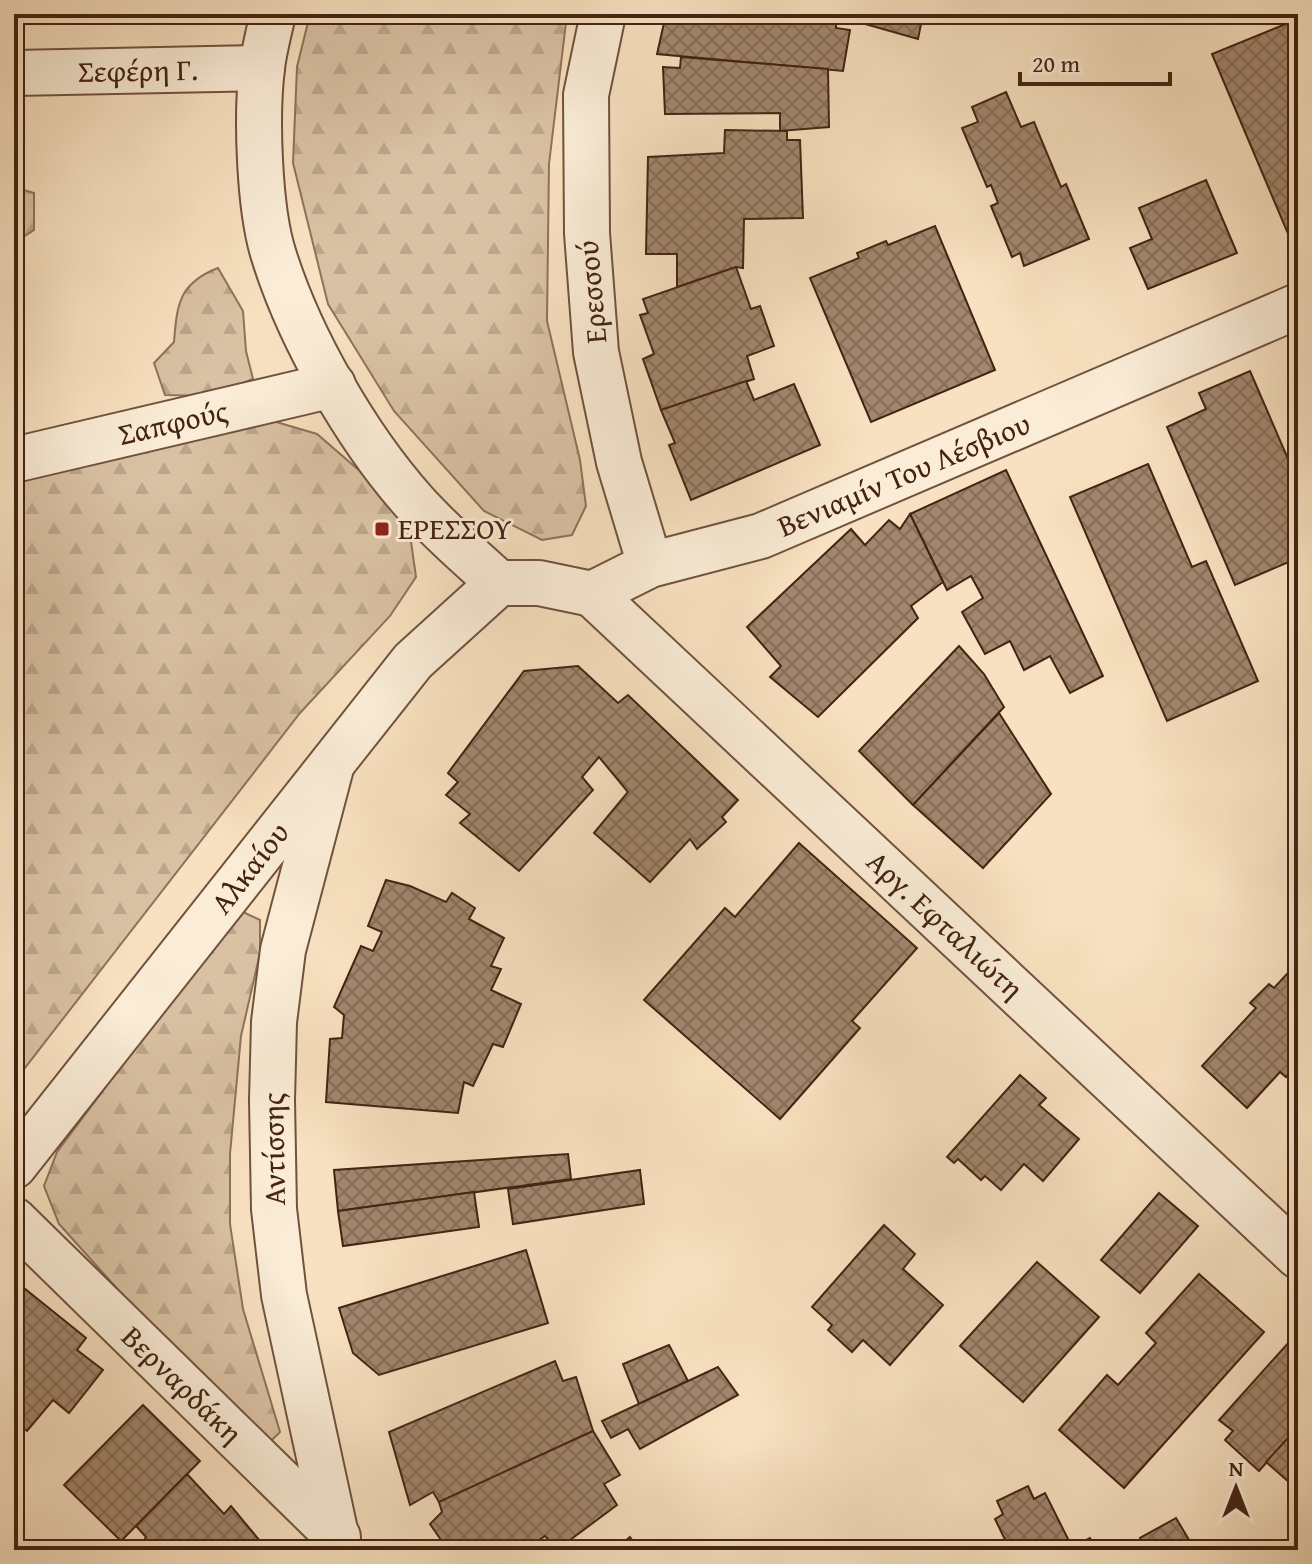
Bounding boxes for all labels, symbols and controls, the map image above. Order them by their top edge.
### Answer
scale bar [1020,36,1170,86]
text: 20 m [1032,46,1080,81]
street label: Σεφέρη Γ. [77,47,198,93]
street label: Ερεσσού [565,239,617,345]
street label: Σαπφούς [114,388,232,456]
street label: Βενιαμίν Του Λέσβιου [770,401,1037,547]
place label: ΕΡΕΣΣΟΥ [398,506,512,550]
marker: ΕΡΕΣΣΟΥ [373,520,391,538]
street label: Αλκαίου [199,812,299,923]
street label: Αργ. Εφταλιώτη [857,840,1034,1009]
street label: Αντίσσης [250,1092,296,1206]
street label: Βερναρδάκη [112,1315,253,1453]
north arrow [1196,1448,1276,1528]
text: N [1229,1452,1244,1484]

